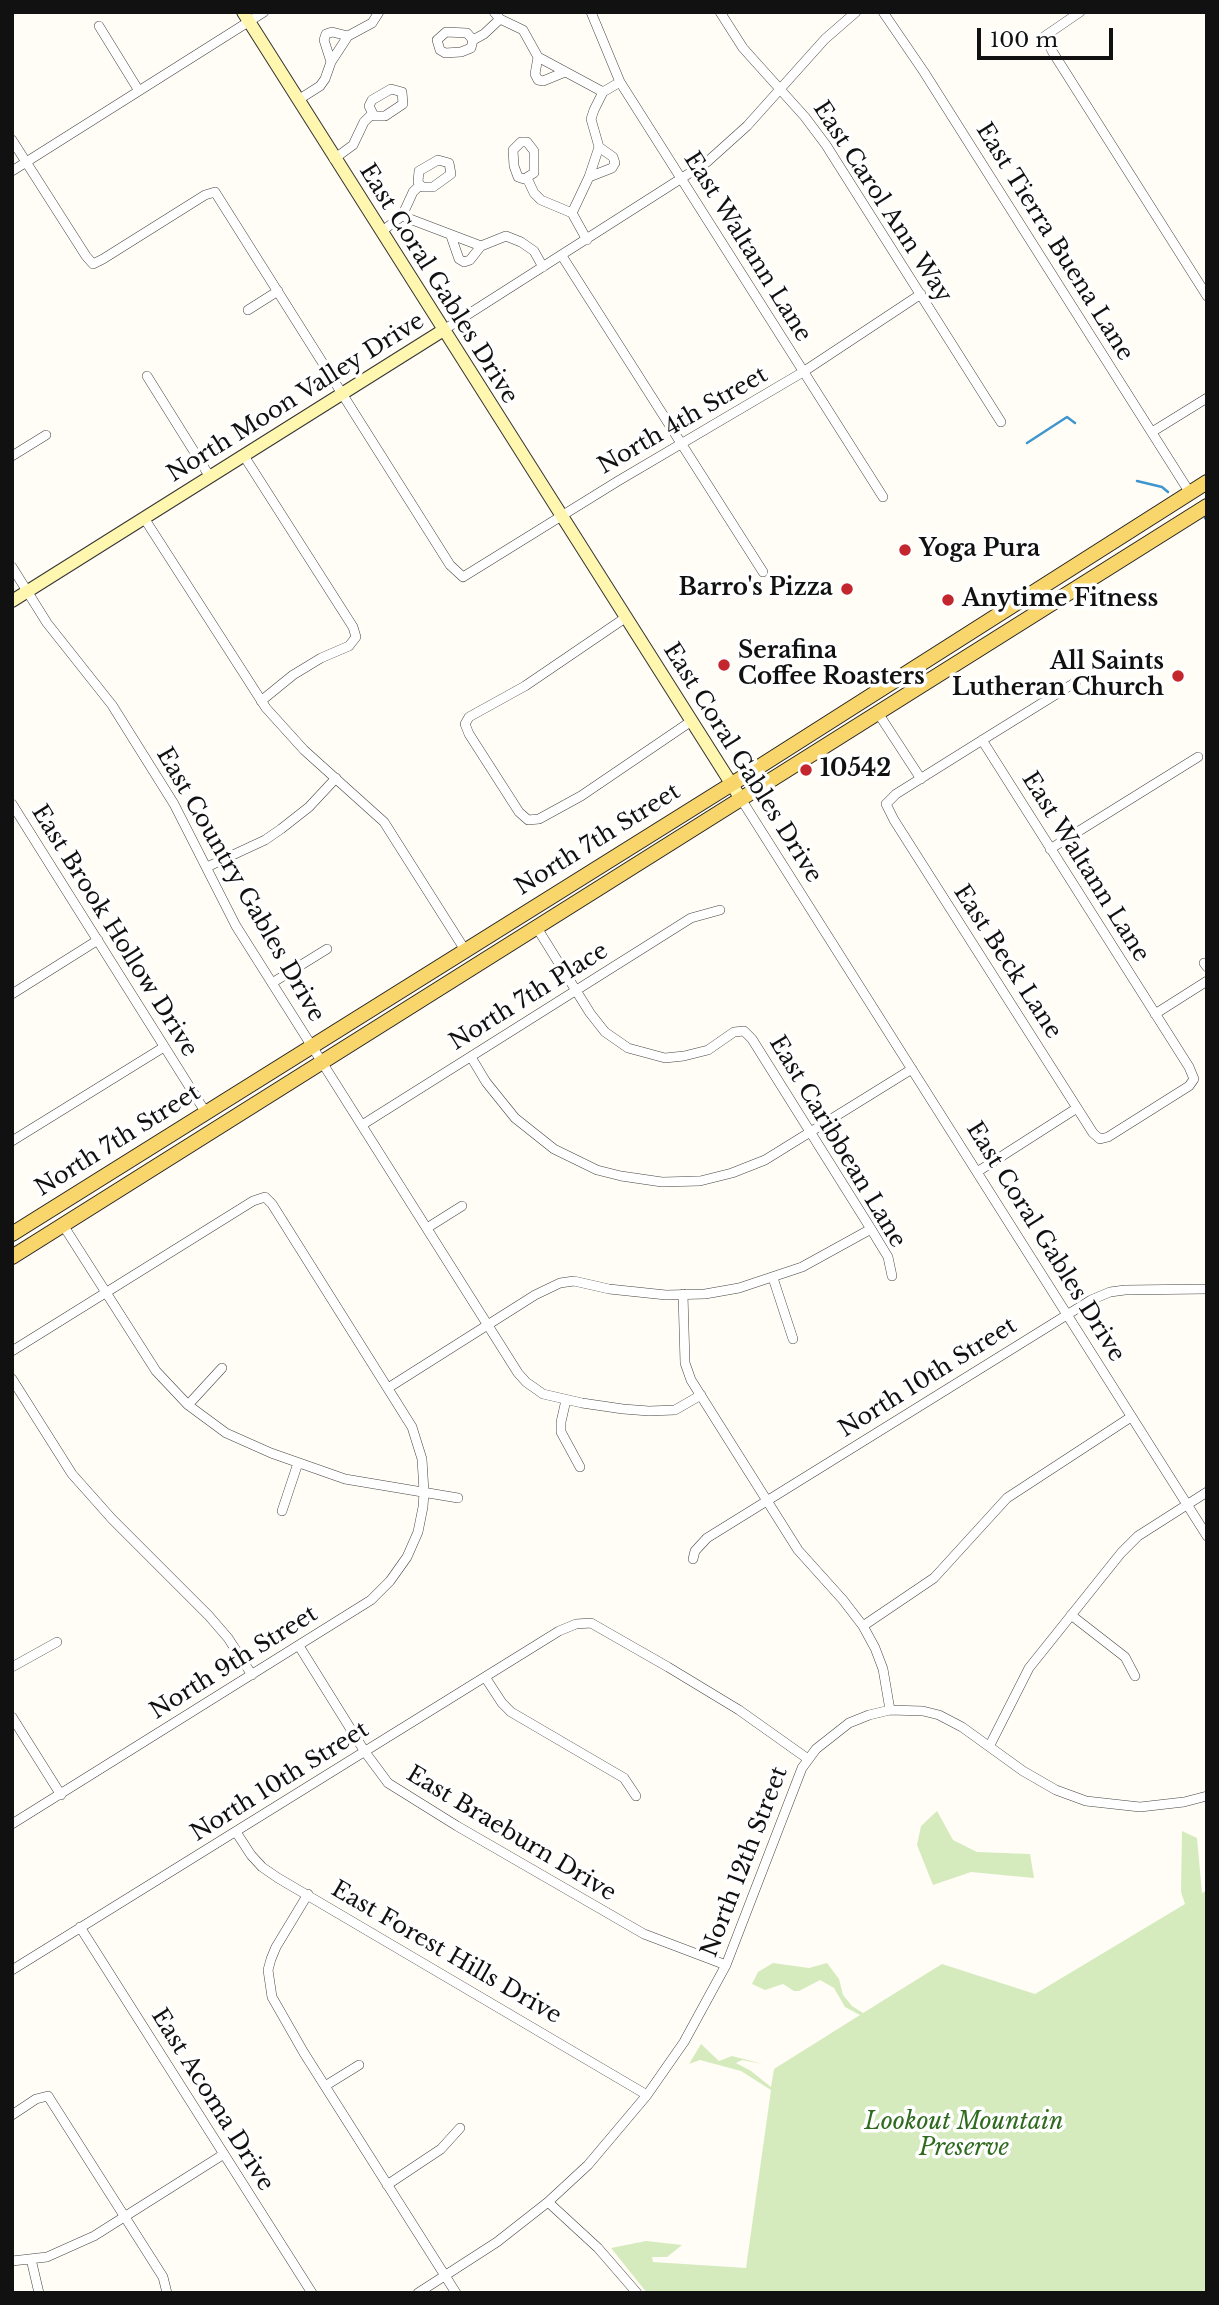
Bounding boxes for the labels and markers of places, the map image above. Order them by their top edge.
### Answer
place label: Yoga Pura [919,536,1040,564]
marker: Yoga Pura [897,542,913,558]
place label: Barro's Pizza [678,575,833,603]
marker: Barro's Pizza [839,581,855,597]
place label: Anytime Fitness [962,586,1158,614]
marker: Anytime Fitness [940,592,956,608]
place label: Serafina Coffee Roasters [738,638,925,692]
place label: All Saints Lutheran Church [952,649,1164,703]
marker: Serafina Coffee Roasters [716,657,732,673]
marker: All Saints Lutheran Church [1170,668,1186,684]
place label: 10542 [820,756,891,784]
marker: 10542 [798,762,814,778]

